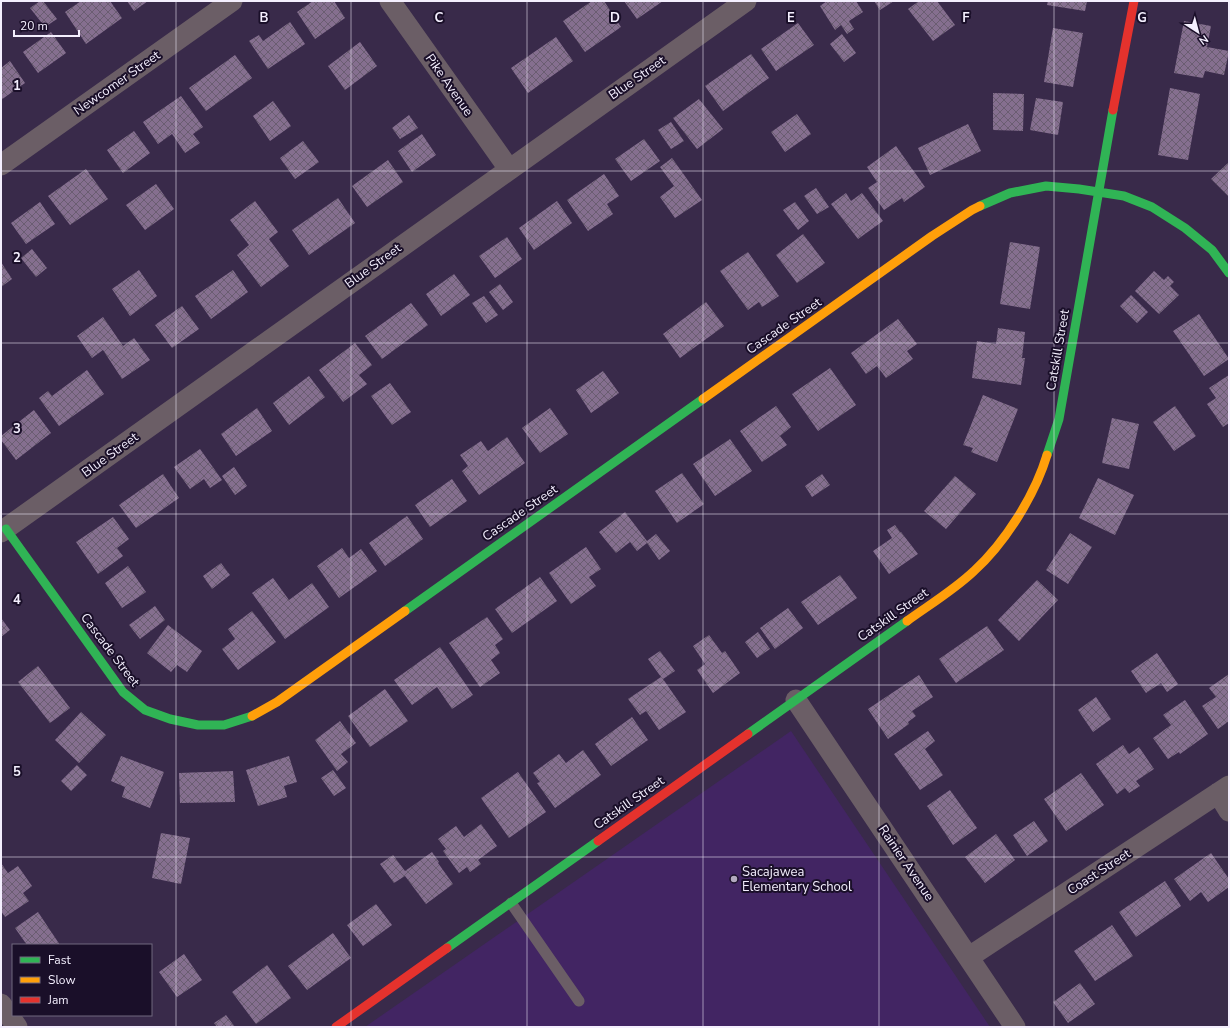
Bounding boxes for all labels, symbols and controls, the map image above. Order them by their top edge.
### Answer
text: B [260,9,269,27]
text: C [435,9,444,27]
text: D [610,9,620,27]
text: E [787,9,795,27]
text: F [962,9,970,27]
text: G [1137,9,1147,27]
scale bar [14,12,79,38]
north arrow [1178,12,1218,52]
text: 20 m [20,18,48,34]
text: N [1196,31,1211,48]
street label: Newcomer Street [70,46,164,120]
street label: Pike Avenue [421,50,477,120]
street label: Blue Street [605,52,669,104]
text: 1 [13,77,21,95]
street label: Blue Street [341,239,405,293]
text: 2 [13,249,21,267]
street label: Cascade Street [743,293,826,359]
street label: Catskill Street [1042,308,1074,392]
text: 3 [13,420,21,438]
street label: Blue Street [78,428,142,482]
street label: Cascade Street [479,480,562,546]
street label: Catskill Street [854,584,932,646]
text: 4 [13,591,21,609]
street label: Cascade Street [76,610,144,691]
text: 5 [13,763,21,781]
street label: Catskill Street [590,772,668,834]
street label: Rainier Avenue [874,821,938,905]
street label: Coast Street [1064,845,1134,899]
place label: Sacajawea Elementary School [742,863,852,896]
marker: Sacajawea Elementary School [729,874,739,884]
legend [12,944,152,1016]
text: Fast [48,952,71,968]
text: Slow [48,972,76,988]
text: Jam [47,992,69,1008]

